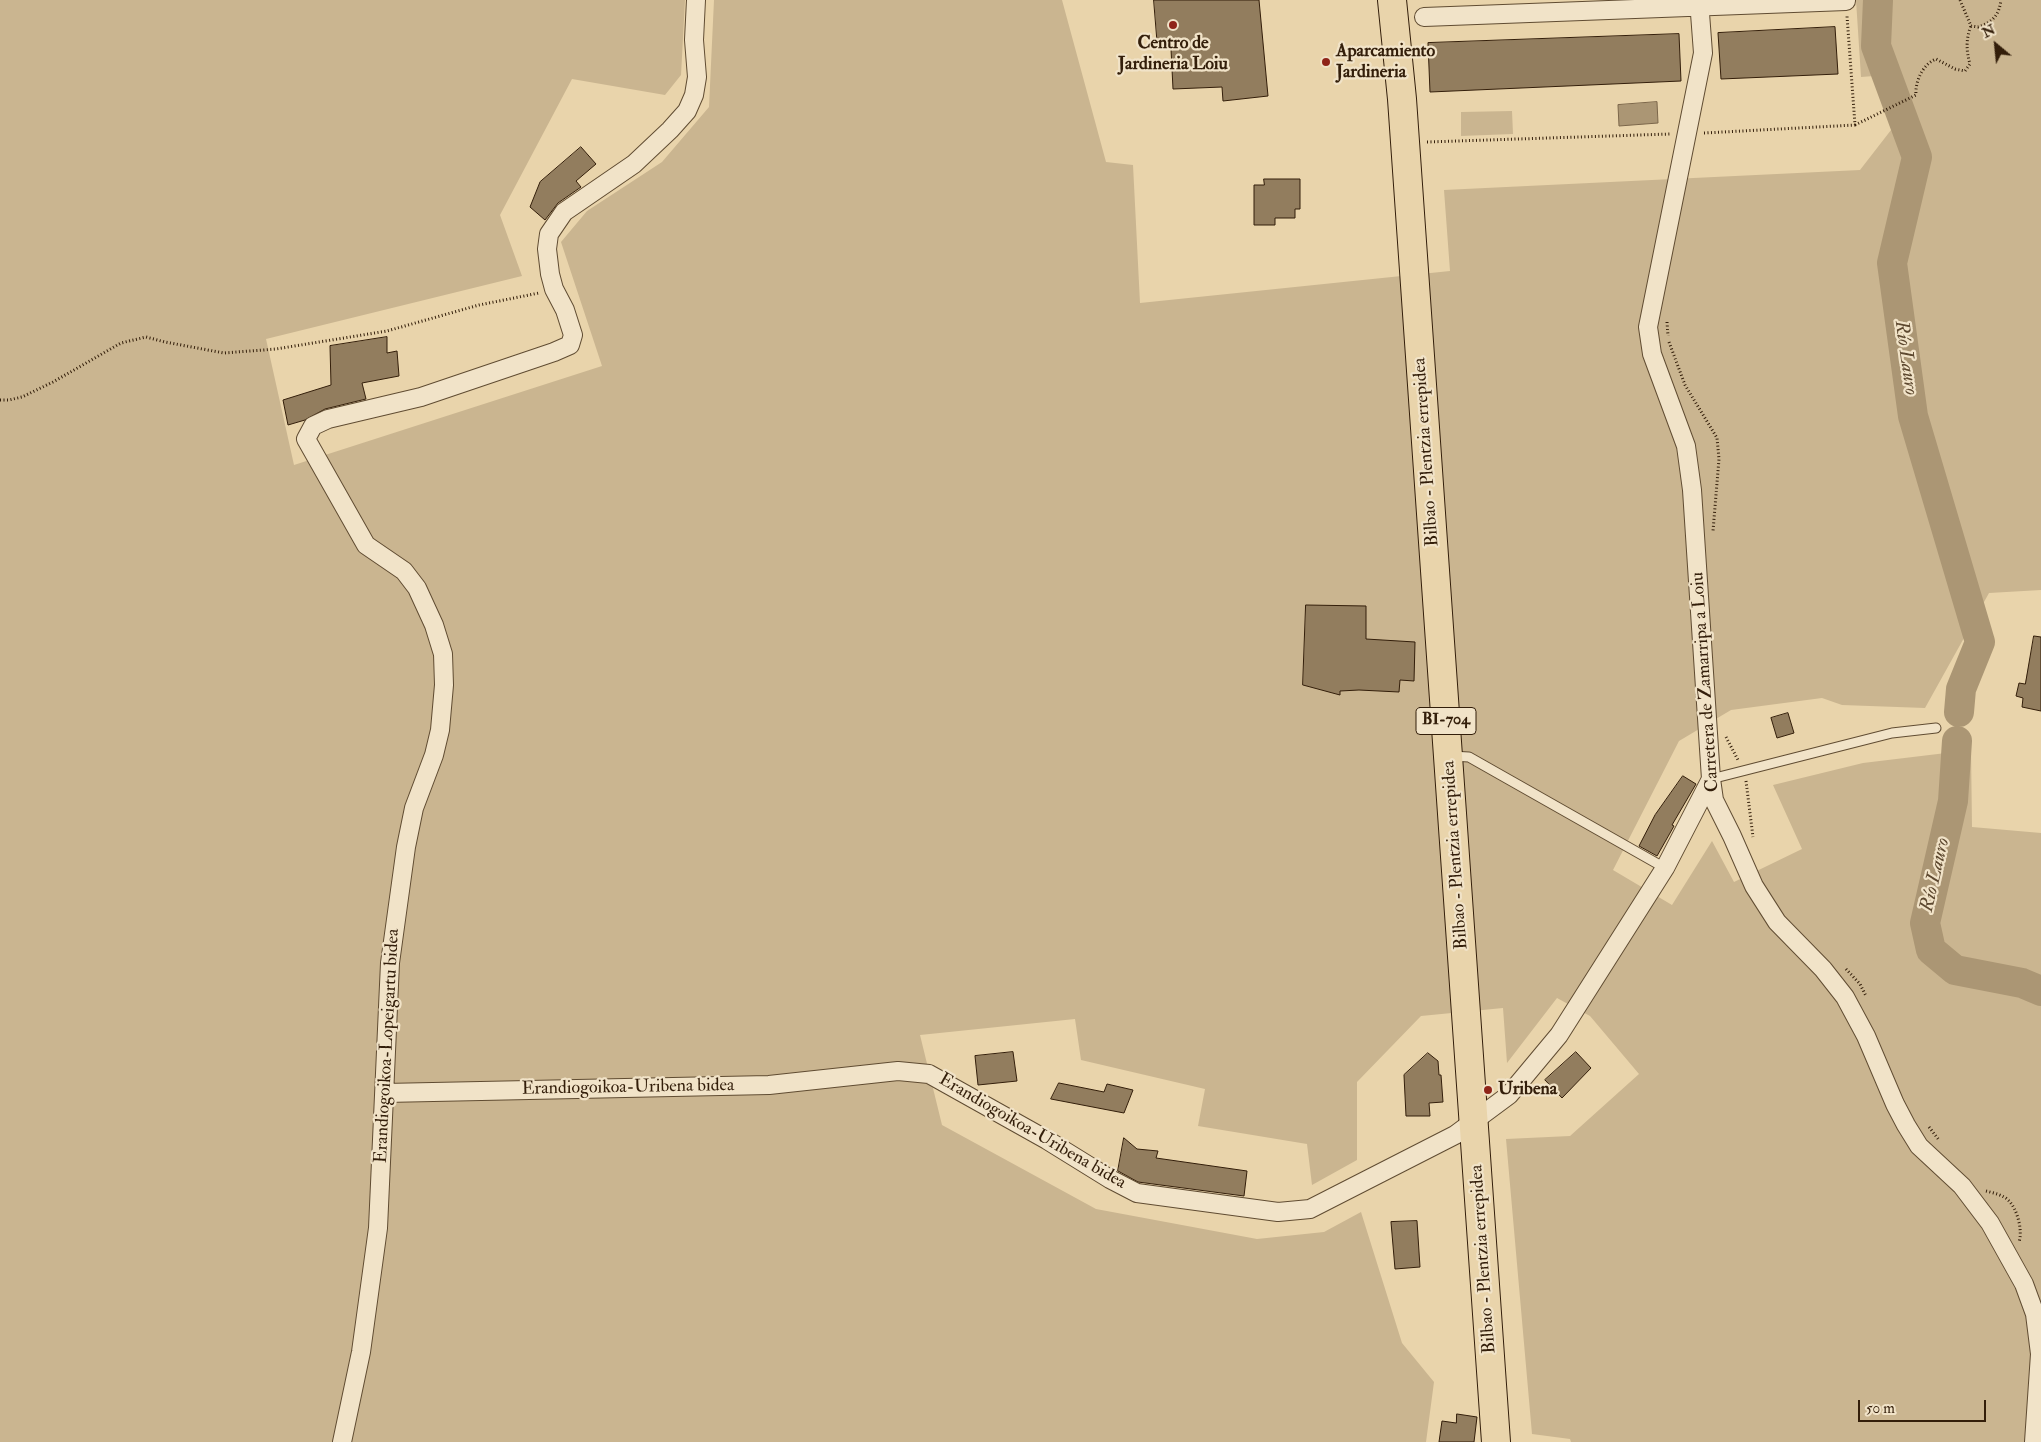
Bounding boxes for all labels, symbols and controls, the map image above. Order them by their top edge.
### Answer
marker: Centro de Jardineria Loiu [1167,19,1179,31]
north arrow [1971,20,2021,70]
text: N [1979,21,1998,42]
place label: Centro de Jardineria Loiu [1118,33,1228,76]
place label: Aparcamiento Jardineria [1336,41,1435,84]
marker: Aparcamiento Jardineria [1320,56,1332,68]
water label: Río Lauro [1888,319,1922,397]
street label: Bilbao - Plentzia errepidea [1410,357,1444,547]
street label: Carretera de Zamarripa a Loiu [1688,571,1724,793]
road number: BI-704 [1416,708,1476,734]
street label: Bilbao - Plentzia errepidea [1439,760,1473,950]
water label: Río Lauro [1916,836,1956,914]
street label: Erandiogoikoa-Lopeigartu bidea [371,928,405,1164]
street label: Erandiogoikoa-Uribena bidea [934,1069,1130,1195]
street label: Erandiogoikoa-Uribena bidea [521,1075,735,1101]
place label: Uribena [1498,1079,1557,1101]
marker: Uribena [1482,1084,1494,1096]
street label: Bilbao - Plentzia errepidea [1467,1164,1501,1354]
scale bar [1861,1390,1988,1422]
text: 50 m [1866,1399,1895,1418]

